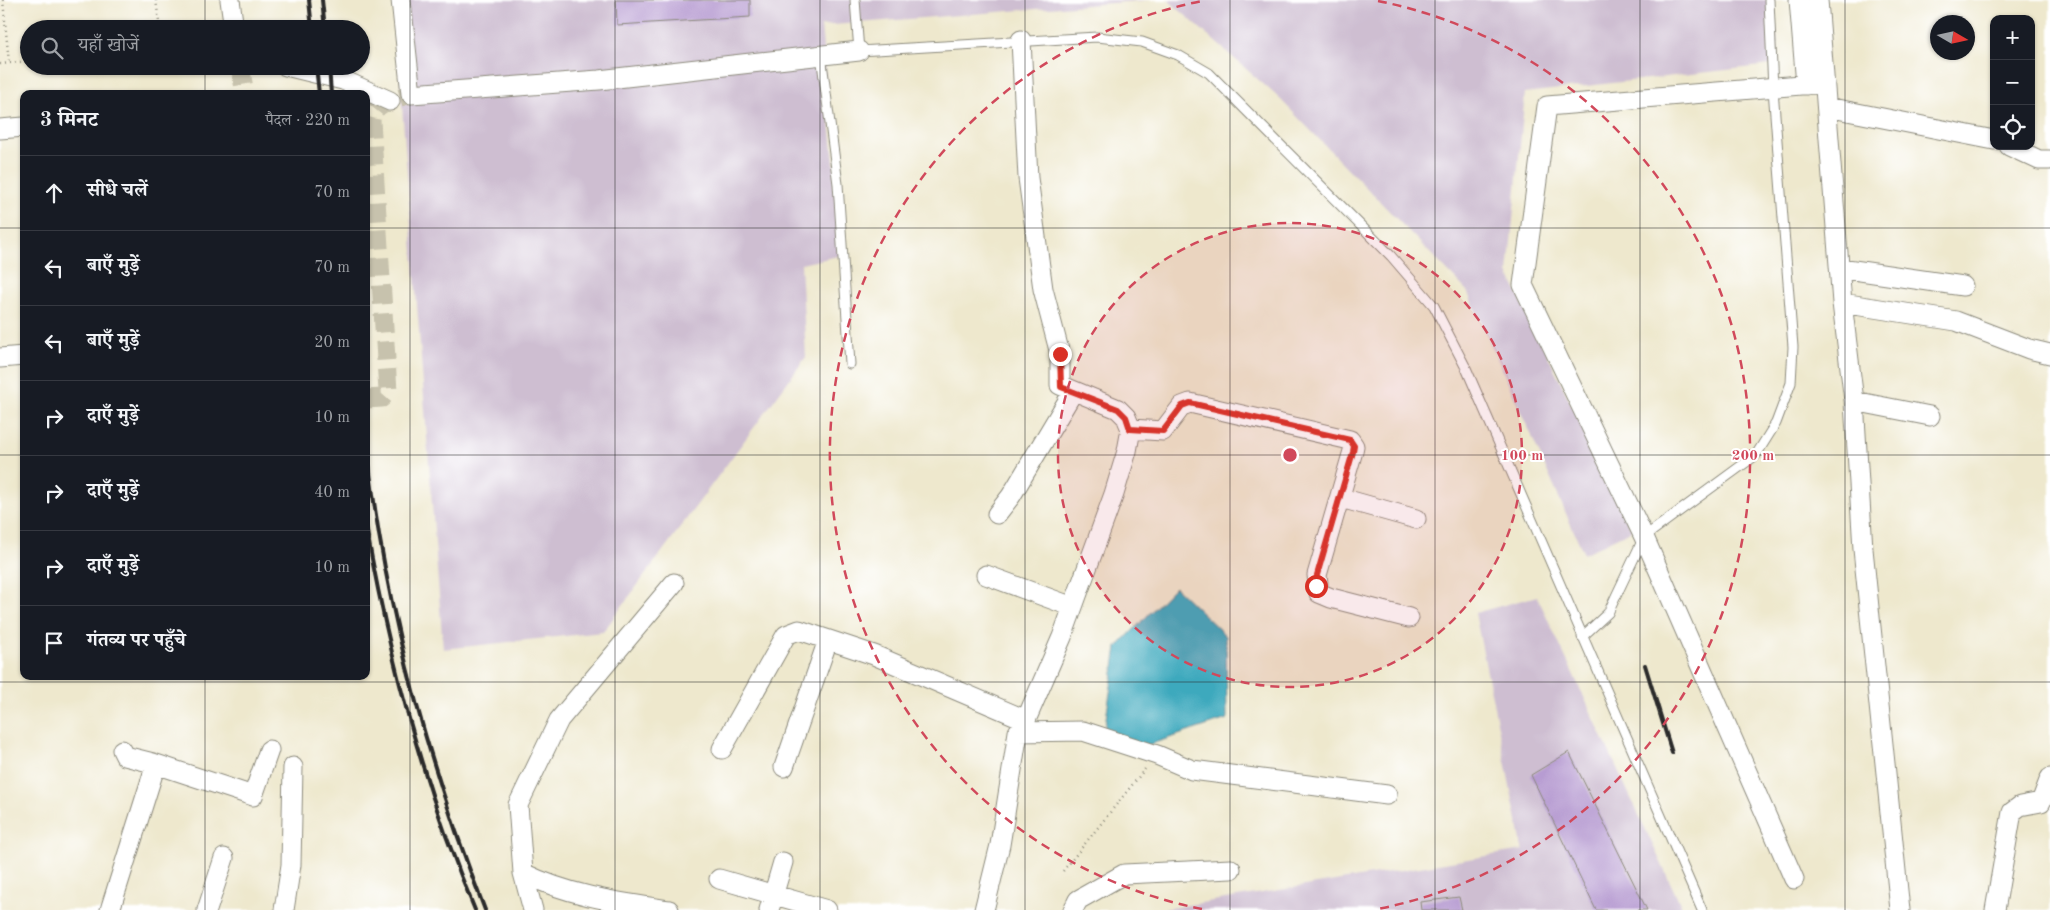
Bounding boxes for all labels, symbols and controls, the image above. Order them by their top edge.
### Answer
north arrow [1930,15,1975,60]
map controls [1990,15,2035,150]
button: + [1990,15,2035,60]
search box [20,20,370,75]
icon: search [38,34,66,62]
text: यहाँ खोजें [78,37,139,56]
button: − [1990,60,2035,105]
button: locate [1990,105,2035,150]
text: 3 मिनट [40,110,98,131]
text: पैदल · 220 m [265,113,350,129]
icon: ahead [40,179,68,207]
text: सीधे चलें [87,182,147,201]
text: 70 m [314,185,350,201]
icon: left [40,254,68,282]
text: बाएँ मुड़ें [87,257,139,276]
text: 70 m [314,260,350,276]
icon: left [40,329,68,357]
text: बाएँ मुड़ें [87,332,139,351]
text: 20 m [314,335,350,351]
route end [1049,343,1072,366]
icon: right [40,404,68,432]
text: दाएँ मुड़ें [87,407,139,426]
text: 10 m [314,410,350,426]
centre of rings [1281,446,1299,464]
text: 100 m [1501,449,1543,464]
text: 200 m [1732,449,1774,464]
icon: right [40,479,68,507]
text: दाएँ मुड़ें [87,482,139,501]
text: 40 m [314,485,350,501]
icon: right [40,554,68,582]
text: दाएँ मुड़ें [87,557,139,576]
text: 10 m [314,560,350,576]
route start [1305,575,1328,598]
icon: arrive [40,629,68,657]
text: गंतव्य पर पहुँचे [87,632,186,651]

